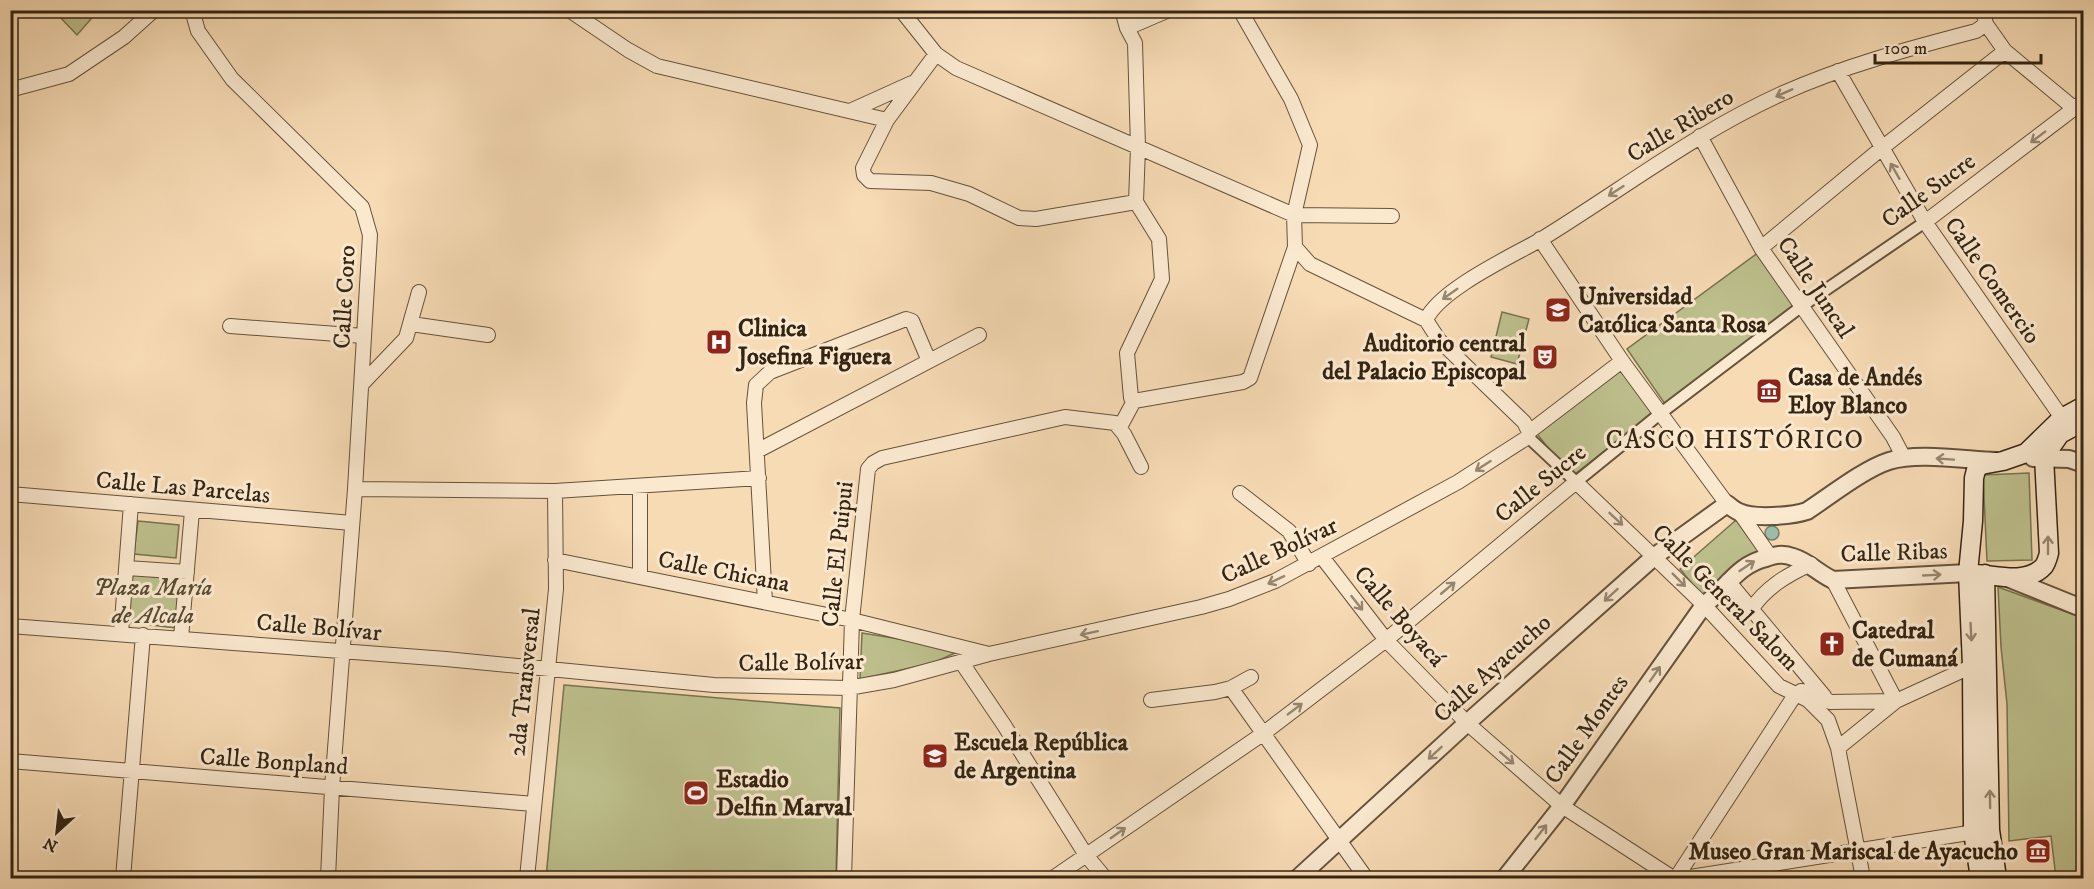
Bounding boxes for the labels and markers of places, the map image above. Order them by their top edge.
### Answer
place label: Universidad Católica Santa Rosa [1578,282,1767,340]
school or university icon: Universidad Católica Santa Rosa [1543,295,1573,325]
place label: Clinica Josefina Figuera [735,314,892,372]
hospital icon: Clinica Josefina Figuera [704,327,734,357]
place label: Auditorio central del Palacio Episcopal [1322,329,1527,387]
theatre icon: Auditorio central del Palacio Episcopal [1530,342,1560,372]
place label: Casa de Andés Eloy Blanco [1788,363,1922,421]
museum icon: Casa de Andés Eloy Blanco [1754,376,1784,406]
place label: Catedral de Cumaná [1852,616,1958,674]
church icon: Catedral de Cumaná [1817,629,1847,659]
place label: Escuela República de Argentina [954,728,1129,786]
school or university icon: Escuela República de Argentina [920,741,950,771]
place label: Estadio Delfin Marval [716,765,852,823]
sports icon: Estadio Delfin Marval [681,778,711,808]
museum icon: Museo Gran Mariscal de Ayacucho [2023,836,2053,866]
place label: Museo Gran Mariscal de Ayacucho [1688,837,2018,867]

